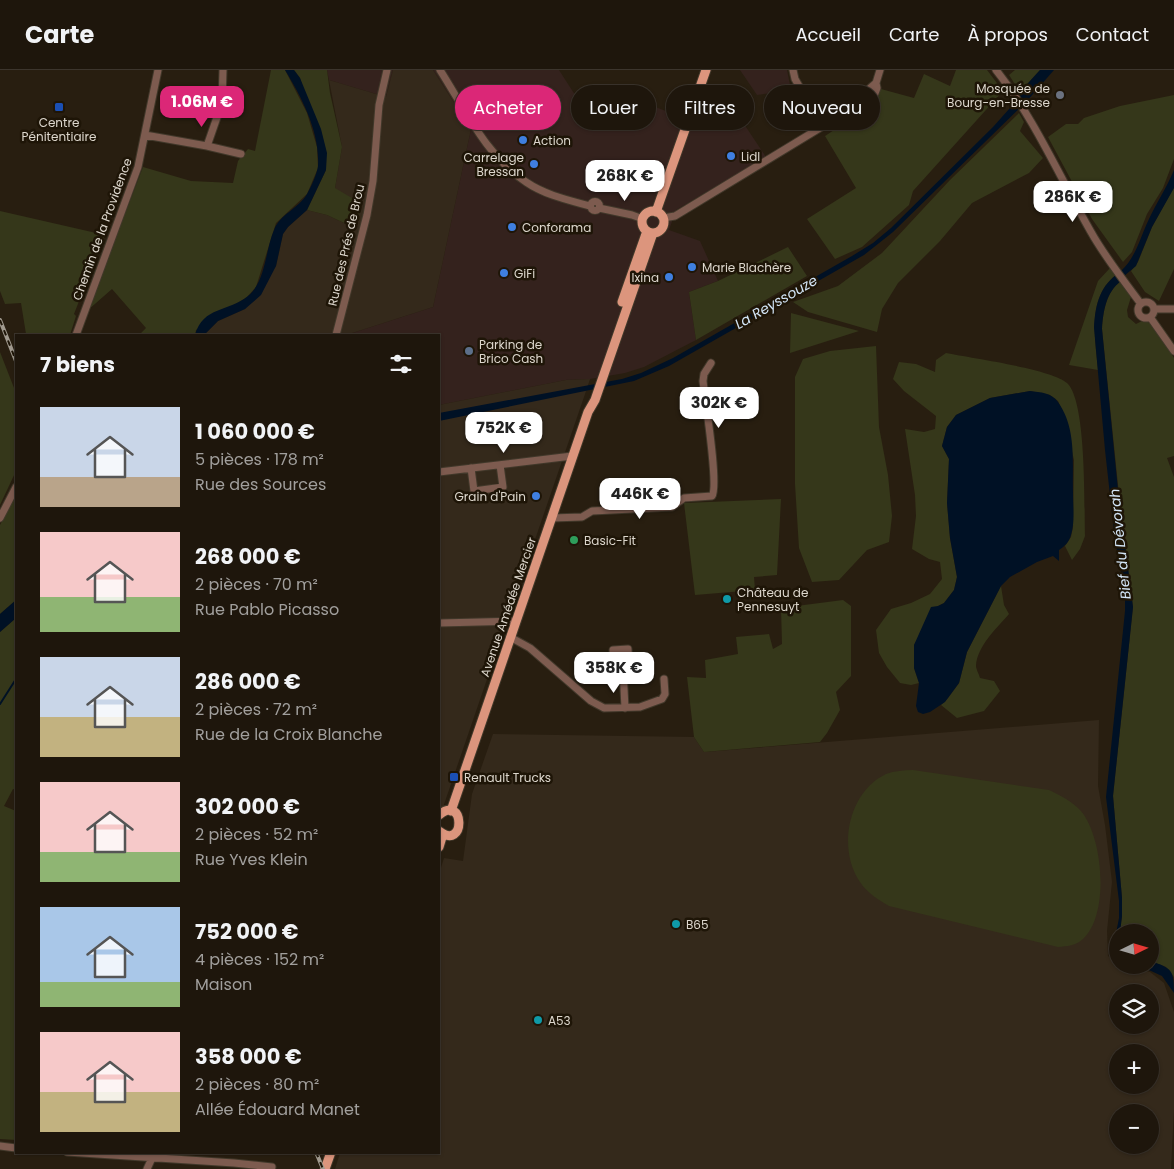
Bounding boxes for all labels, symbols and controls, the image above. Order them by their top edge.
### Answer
text: Carte [25,18,94,51]
text: Accueil [795,22,861,47]
text: Carte [889,22,939,47]
text: À propos [967,22,1048,47]
text: Contact [1076,22,1149,47]
place label: Mosquée de Bourg-en-Bresse [947,80,1050,111]
pin: 1.06M € [156,85,248,128]
chip: Acheter [455,85,561,130]
chip: Louer [571,85,656,130]
chip: Filtres [666,85,754,130]
chip: Nouveau [764,85,880,130]
marker: Mosquée de Bourg-en-Bresse [1054,89,1066,101]
text: 1.06M € [171,90,233,113]
marker: Centre Pénitentiaire [53,101,65,113]
place label: Centre Pénitentiaire [22,114,96,145]
place label: Action [533,132,571,149]
marker: Action [517,134,529,146]
place label: Lidl [741,148,760,165]
place label: Carrelage Bressan [464,149,524,180]
marker: Lidl [725,150,737,162]
street label: Chemin de la Providence [68,155,136,303]
marker: Carrelage Bressan [528,158,540,170]
pin: 268K € [584,160,666,202]
text: 268K € [597,164,653,187]
pin: 286K € [1032,180,1114,223]
street label: Rue des Prés de Brou [324,182,368,308]
text: 286K € [1045,185,1101,208]
place label: Conforama [522,219,591,236]
marker: Conforama [506,221,518,233]
place label: Marie Blachère [702,259,791,276]
marker: Marie Blachère [686,261,698,273]
place label: GiFi [514,265,535,282]
marker: GiFi [498,267,510,279]
place label: Ixina [632,269,659,286]
water label: La Reyssouze [731,270,821,334]
marker: Ixina [663,271,675,283]
place label: Parking de Brico Cash [479,336,543,367]
marker: Parking de Brico Cash [463,345,475,357]
text: 7 biens [40,350,115,379]
icon: filters [387,350,415,378]
pin: 302K € [678,386,760,429]
text: 302K € [691,391,747,414]
pin: 752K € [463,412,545,454]
text: 752K € [476,416,532,439]
text: 1 060 000 € [195,417,315,446]
icon: home [80,427,140,487]
text: 5 pièces · 178 m² [195,448,324,471]
text: Rue des Sources [195,473,326,496]
pin: 446K € [599,478,681,520]
text: 446K € [610,482,670,505]
place label: Grain d'Pain [455,488,526,505]
water label: Bief du Dévorah [1104,488,1136,600]
marker: Grain d'Pain [530,490,542,502]
place label: Basic-Fit [584,532,636,549]
street label: Avenue Amédée Mercier [476,534,540,679]
marker: Basic-Fit [568,534,580,546]
text: 268 000 € [195,542,301,571]
icon: home [80,552,140,612]
text: 2 pièces · 70 m² [195,573,318,596]
place label: Château de Pennesuyt [737,584,808,615]
marker: Château de Pennesuyt [721,593,733,605]
text: Rue Pablo Picasso [195,598,339,621]
pin: 358K € [573,652,655,694]
text: 358K € [585,656,643,679]
text: 286 000 € [195,667,301,696]
icon: home [80,677,140,737]
text: 2 pièces · 72 m² [195,698,317,721]
text: Rue de la Croix Blanche [195,723,382,746]
place label: Renault Trucks [464,769,551,786]
marker: Renault Trucks [448,771,460,783]
text: 302 000 € [195,792,300,821]
icon: home [80,802,140,862]
text: 2 pièces · 52 m² [195,823,318,846]
text: Rue Yves Klein [195,848,308,871]
place label: B65 [686,916,709,933]
text: 752 000 € [195,917,299,946]
marker: B65 [670,918,682,930]
north arrow [1109,924,1159,974]
map controls [1109,924,1159,1154]
icon: home [80,927,140,987]
text: 4 pièces · 152 m² [195,948,324,971]
text: Maison [195,973,252,996]
button: layers [1109,984,1159,1034]
place label: A53 [548,1012,571,1029]
marker: A53 [532,1014,544,1026]
text: 358 000 € [195,1042,302,1071]
button: + [1109,1044,1159,1094]
icon: home [80,1052,140,1112]
text: 2 pièces · 80 m² [195,1073,319,1096]
text: Allée Édouard Manet [195,1098,360,1121]
button: − [1109,1104,1159,1154]

